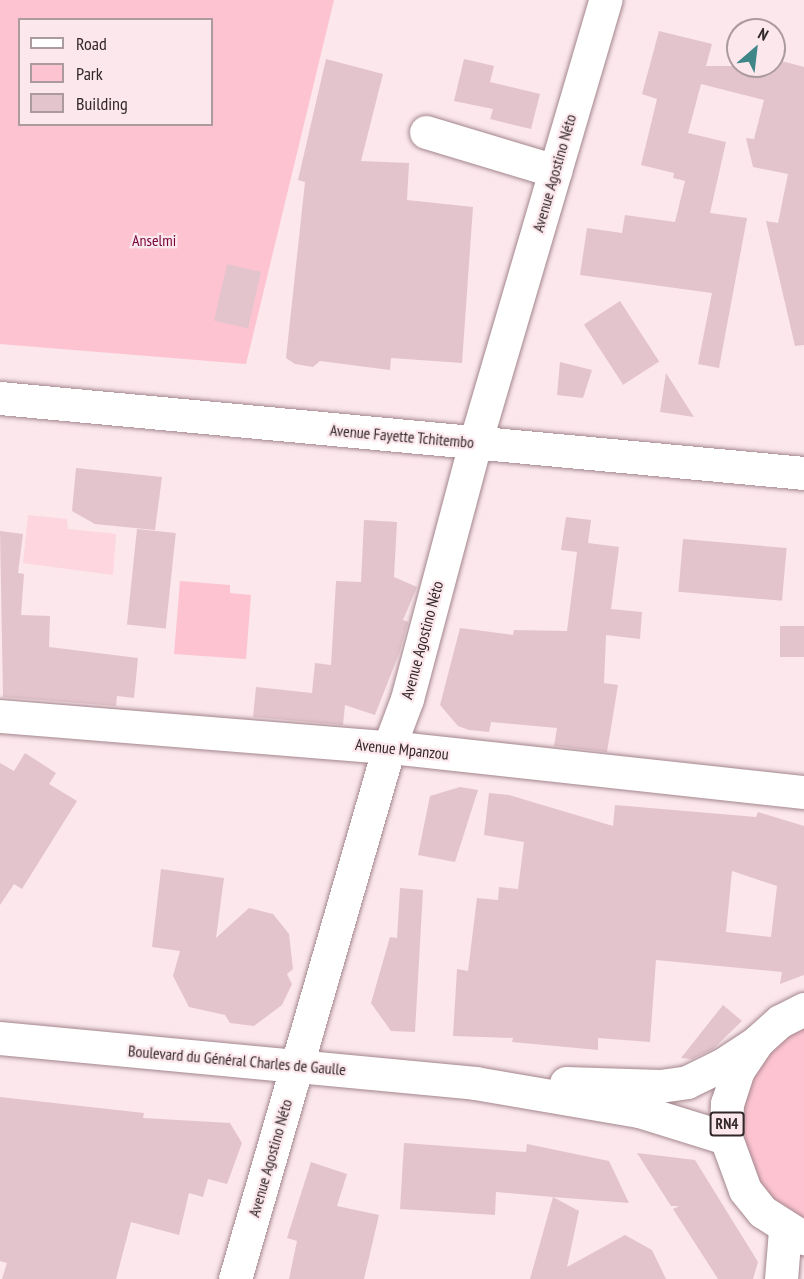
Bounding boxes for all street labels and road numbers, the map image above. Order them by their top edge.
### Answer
street label: Avenue Agostino Néto [528,112,580,234]
street label: Avenue Fayette Tchitembo [329,420,475,452]
street label: Avenue Agostino Néto [397,579,447,701]
street label: Avenue Mpanzou [354,735,450,763]
street label: Boulevard du Général Charles de Gaulle [127,1041,347,1079]
street label: Avenue Agostino Néto [244,1097,296,1219]
road number: RN4 [709,1112,745,1136]

